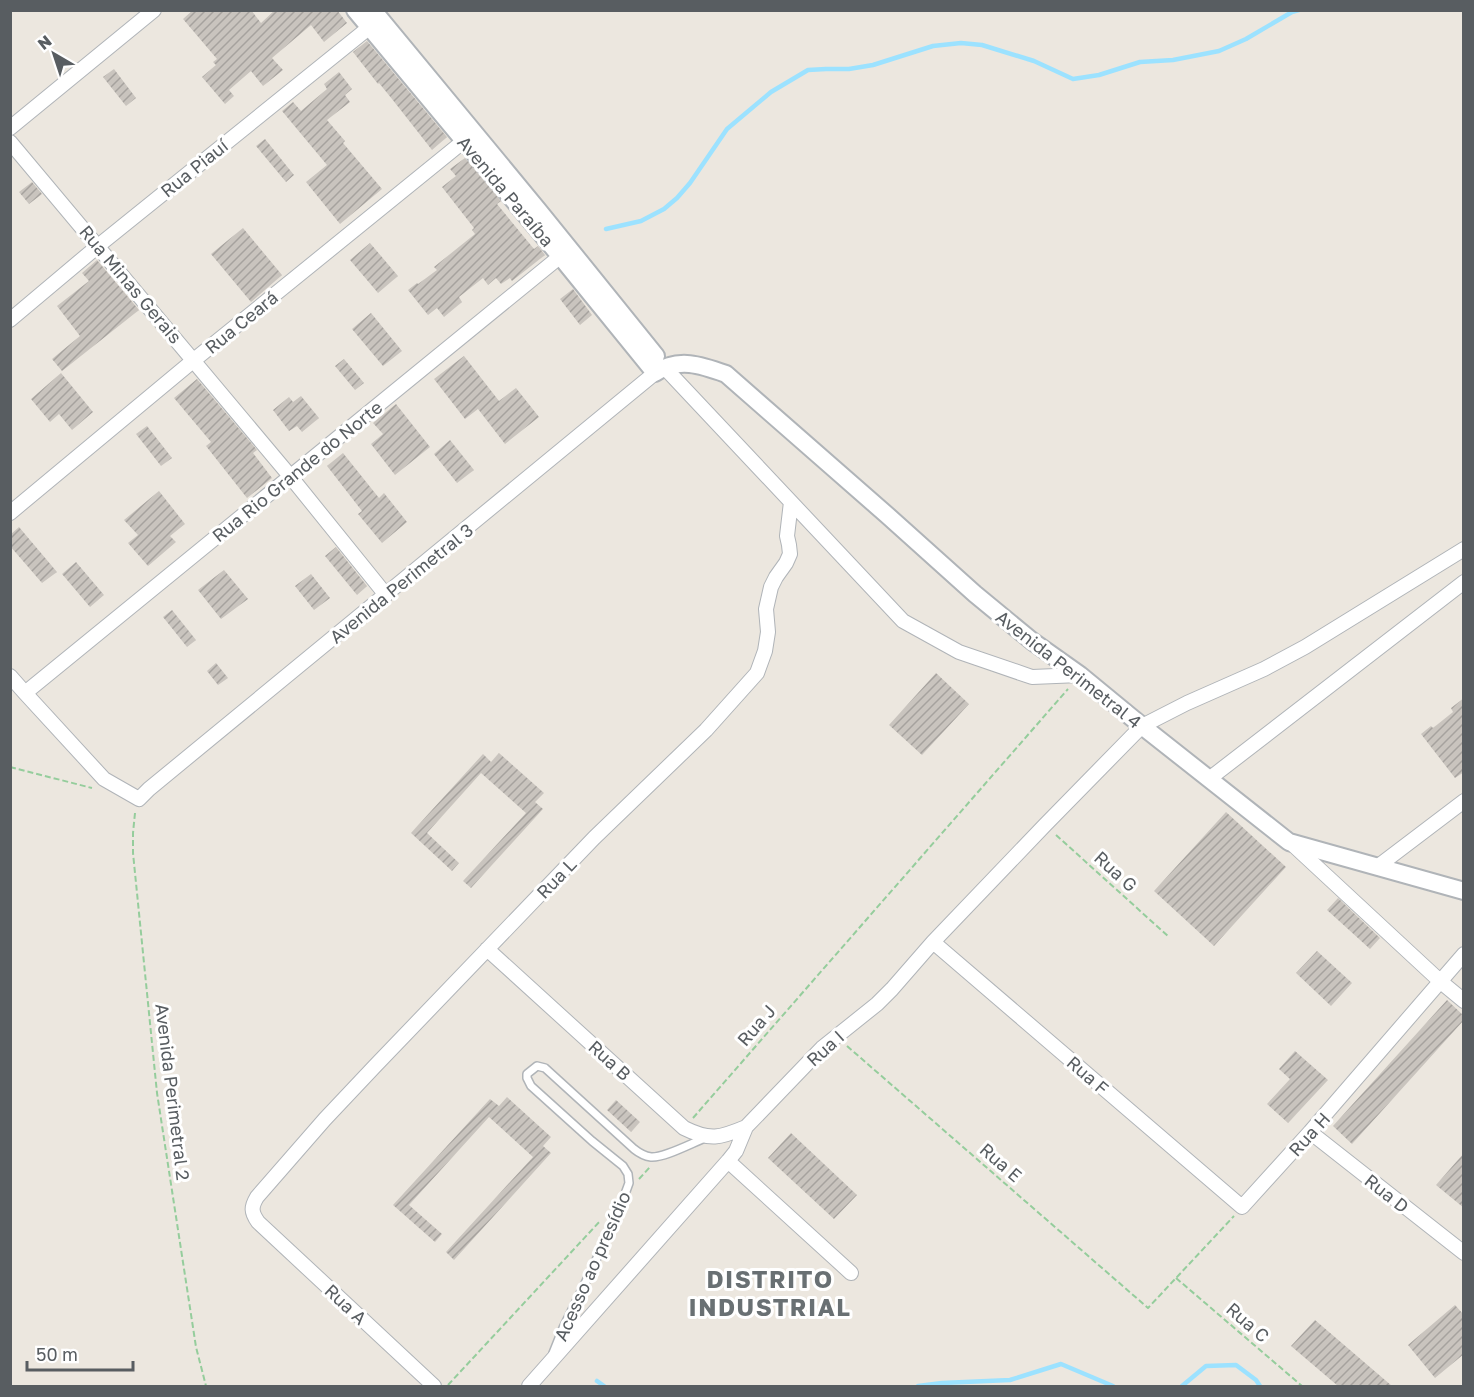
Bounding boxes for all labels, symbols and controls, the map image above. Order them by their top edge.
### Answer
north arrow [24,24,84,84]
text: N [34,31,56,54]
street label: Avenida Paraíba [453,131,559,251]
street label: Rua Piauí [156,134,233,202]
street label: Rua Minas Gerais [75,220,187,348]
street label: Rua Ceará [200,286,282,358]
street label: Rua Rio Grande do Norte [208,396,386,546]
street label: Avenida Perimetral 3 [325,518,477,648]
street label: Avenida Perimetral 4 [992,605,1146,733]
street label: Rua G [1090,846,1142,896]
street label: Rua L [532,853,580,903]
street label: Rua J [732,1000,780,1050]
street label: Avenida Perimetral 2 [151,1002,195,1182]
street label: Rua I [802,1025,848,1071]
street label: Rua B [584,1035,636,1085]
street label: Rua F [1063,1051,1113,1099]
street label: Rua H [1284,1108,1334,1160]
street label: Rua E [976,1138,1026,1186]
street label: Rua D [1361,1169,1413,1217]
street label: Acesso ao presídio [549,1188,635,1344]
district label: DISTRITO INDUSTRIAL [689,1264,851,1321]
street label: Rua A [320,1279,372,1329]
street label: Rua C [1222,1297,1274,1347]
scale bar [27,1334,134,1372]
text: 50 m [36,1343,78,1365]

